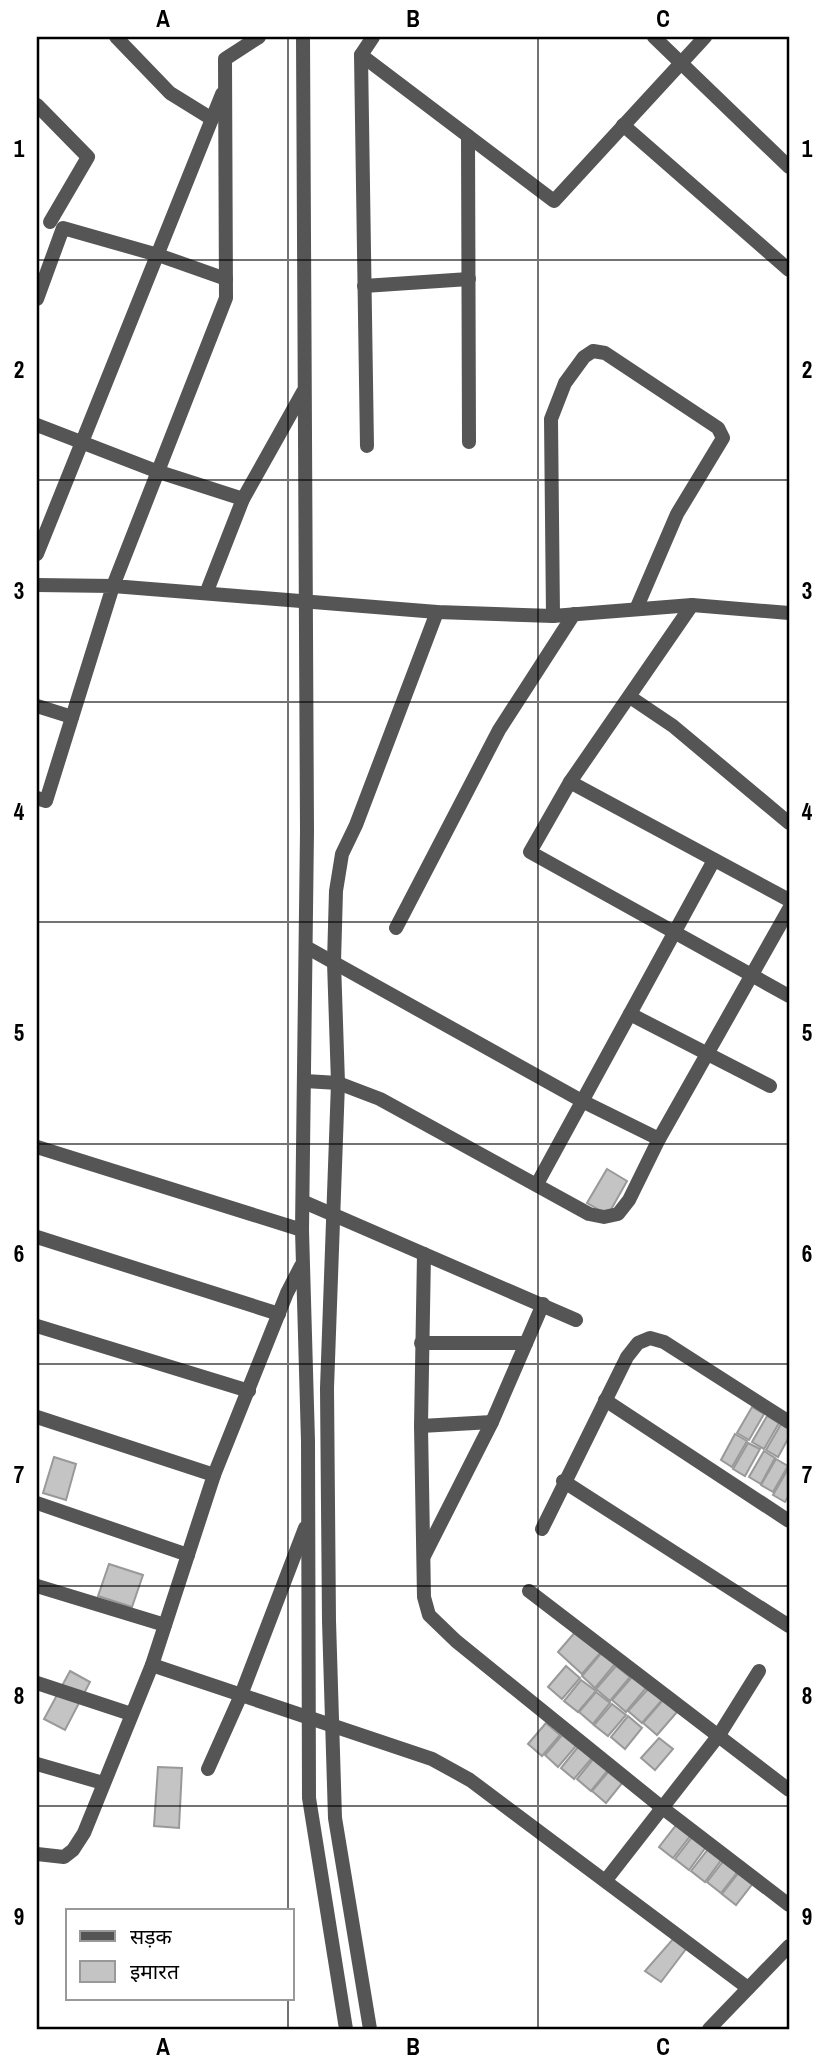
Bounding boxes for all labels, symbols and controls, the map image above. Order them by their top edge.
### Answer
text: A [156,3,170,34]
text: B [406,3,420,34]
text: C [656,3,670,34]
text: 1 [14,133,25,164]
text: 1 [802,133,813,164]
text: 2 [14,354,24,385]
text: 2 [802,354,812,385]
text: 3 [14,575,24,606]
text: 3 [802,575,812,606]
text: 4 [14,796,25,827]
text: 4 [802,796,813,827]
text: 5 [14,1017,24,1048]
text: 5 [802,1017,812,1048]
text: 6 [14,1238,24,1269]
text: 6 [802,1238,812,1269]
text: 7 [14,1459,24,1490]
text: 7 [802,1459,812,1490]
text: 8 [14,1680,24,1711]
text: 8 [802,1680,812,1711]
text: 9 [14,1901,24,1932]
text: 9 [802,1901,812,1932]
legend [66,1909,294,2000]
text: सड़क [130,1922,172,1951]
text: इमारत [130,1957,180,1986]
text: A [156,2031,170,2062]
text: B [406,2031,420,2062]
text: C [656,2031,670,2062]

